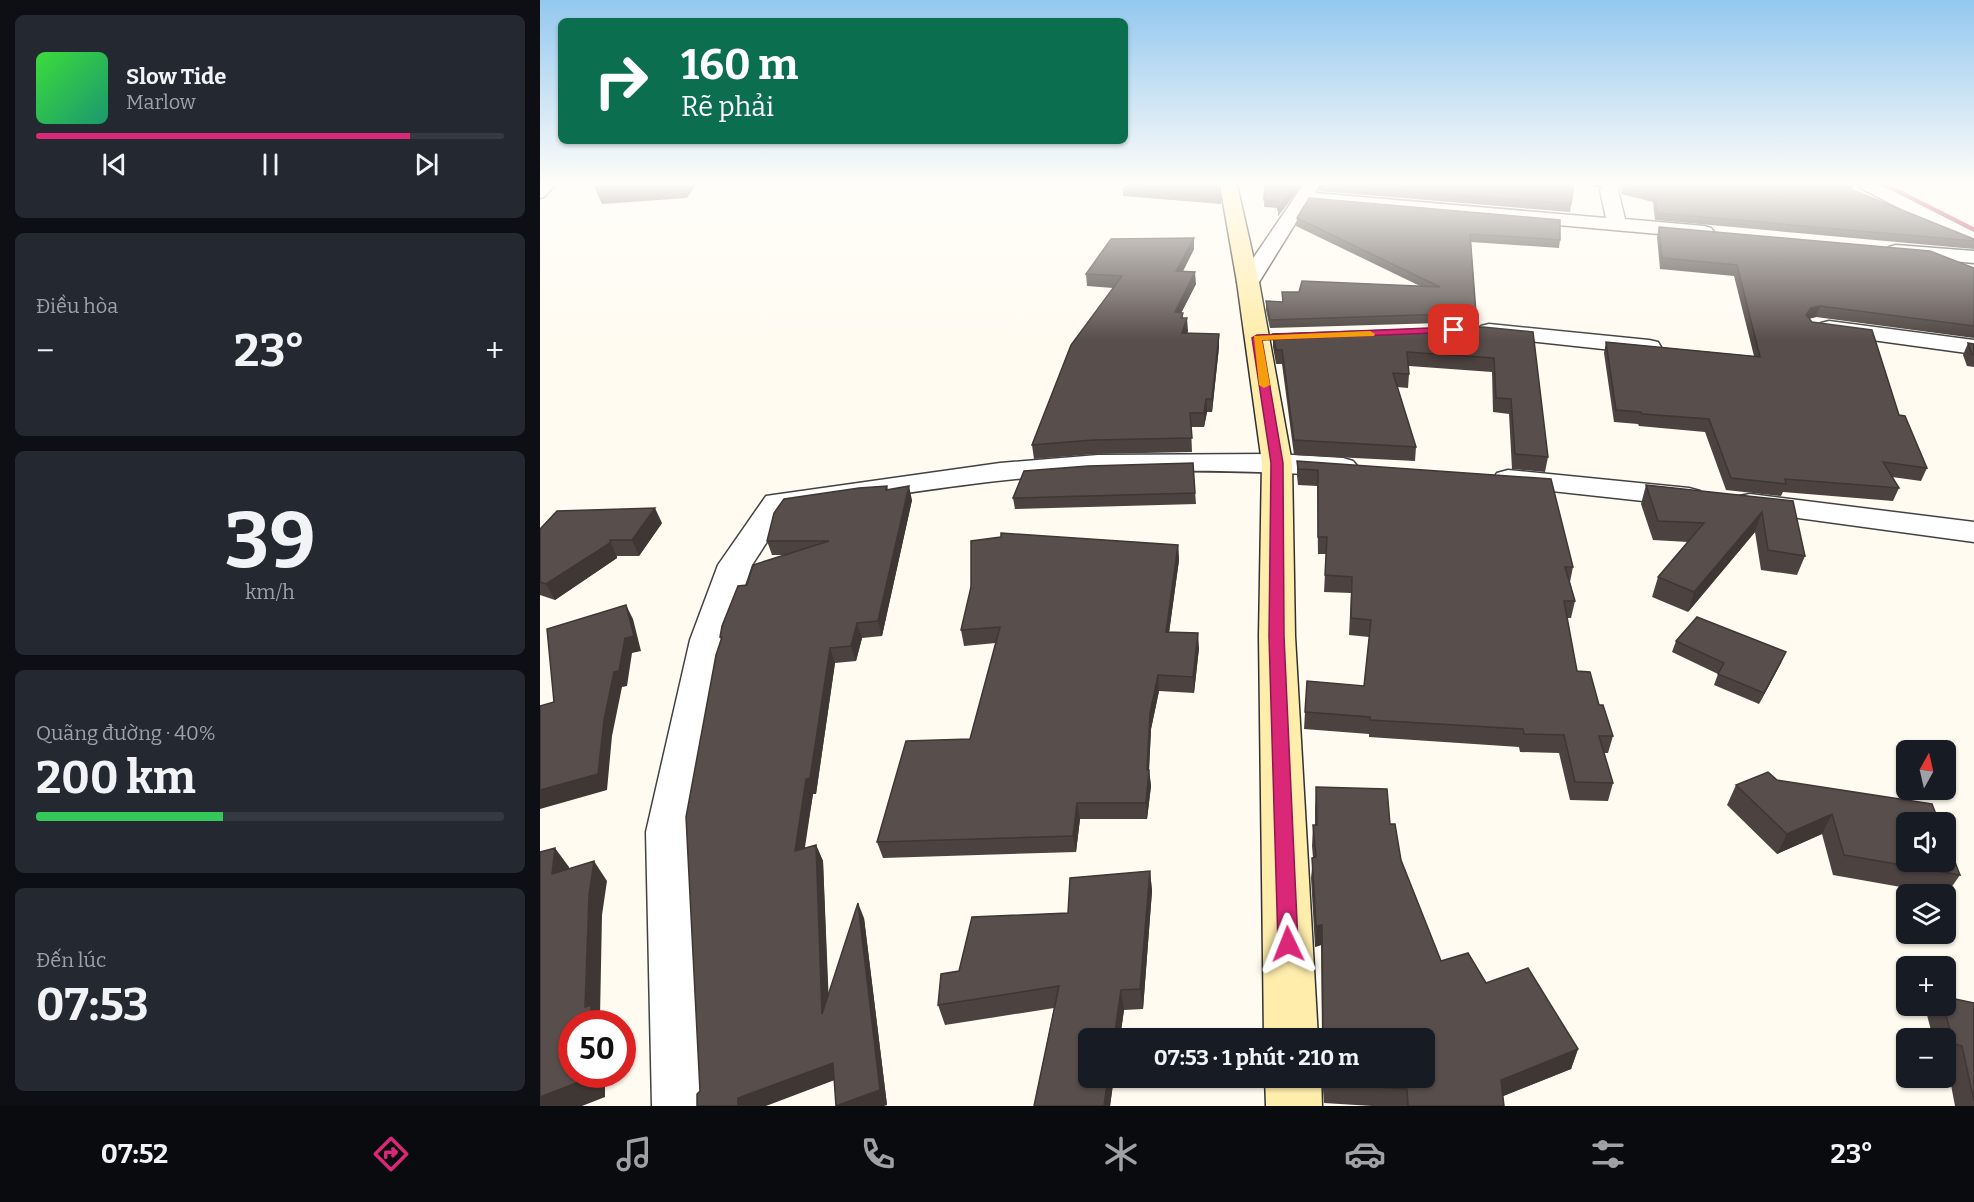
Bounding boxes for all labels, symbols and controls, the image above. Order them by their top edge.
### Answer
text: 160 m [681,40,798,90]
icon: right [582,42,660,120]
text: Slow Tide [126,63,226,90]
text: Marlow [126,90,196,114]
text: Rẽ phải [681,91,774,123]
icon: previous [98,148,131,181]
icon: pause [254,148,287,181]
icon: next [410,148,443,181]
text: Điều hòa [36,294,118,318]
pin [1428,304,1479,355]
icon: arrive [1437,313,1470,346]
text: 23° [234,324,305,378]
text: − [36,331,54,371]
text: + [485,331,504,371]
text: 39 [224,494,316,588]
text: km/h [245,580,295,604]
text: Quãng đường · 40% [36,721,216,745]
north arrow [1896,740,1956,800]
map controls [1896,740,1956,1088]
text: 200 km [36,751,196,805]
button: sound [1896,812,1956,872]
button: layers [1896,884,1956,944]
position arrow [1256,912,1320,976]
text: Đến lúc [36,948,106,972]
button: + [1896,956,1956,1016]
text: 07:53 [36,978,149,1032]
speed limit sign: 50 [558,1010,636,1088]
button: − [1896,1028,1956,1088]
text: 07:53 · 1 phút · 210 m [1154,1044,1359,1071]
icon: directions [370,1133,412,1175]
icon: music [613,1133,655,1175]
icon: phone [857,1133,899,1175]
icon: climate [1100,1133,1142,1175]
icon: car [1344,1133,1386,1175]
icon: filters [1587,1133,1629,1175]
text: 07:52 [101,1138,168,1170]
text: 23° [1831,1138,1873,1170]

